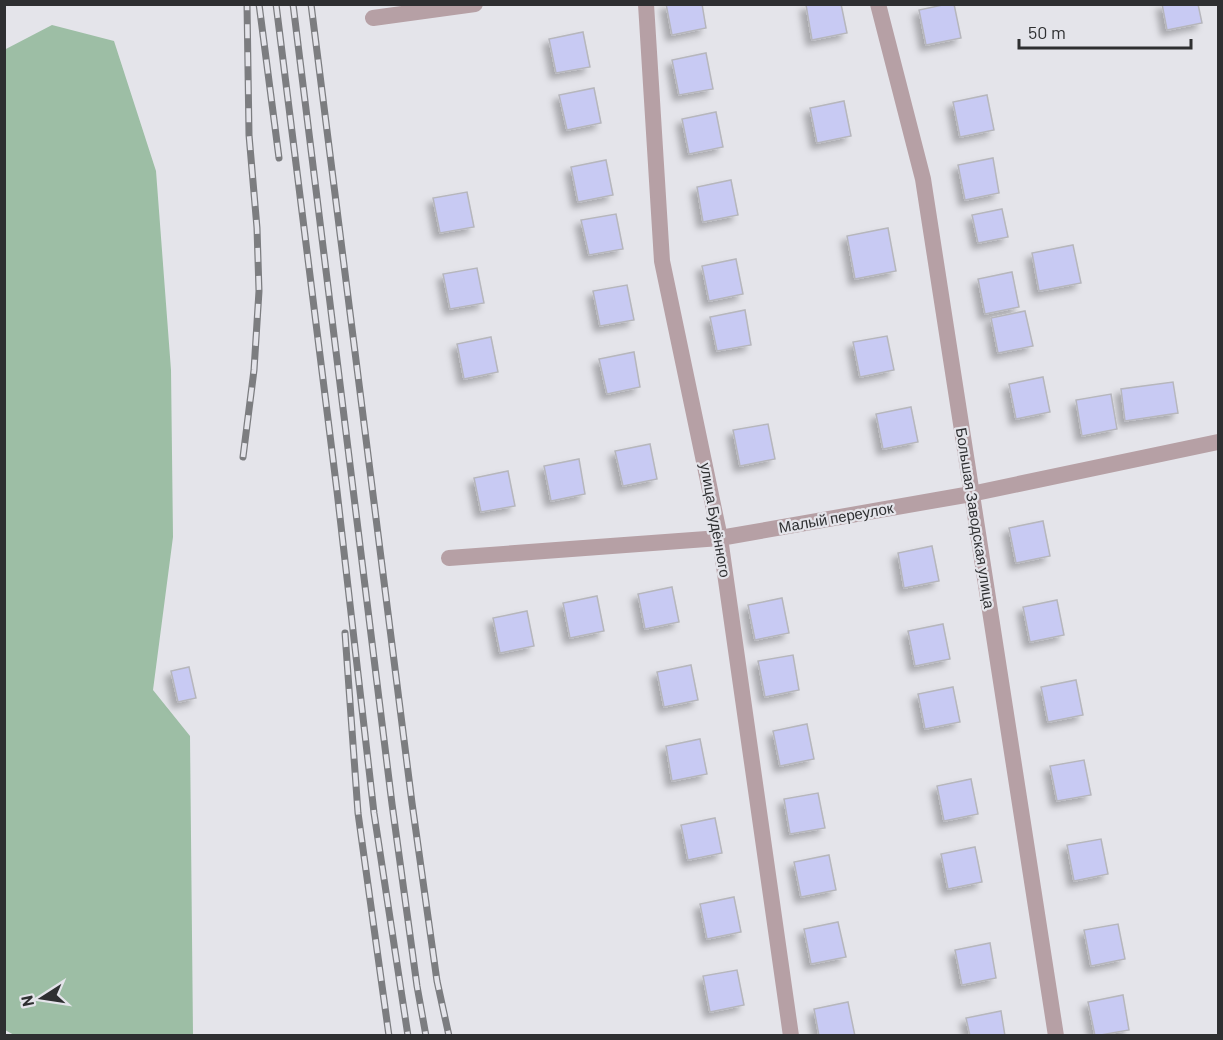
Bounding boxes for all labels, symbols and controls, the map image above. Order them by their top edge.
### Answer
scale bar [1019,12,1192,50]
text: 50 m [1028,21,1066,43]
street label: Большая Заводская улица [953,426,999,610]
street label: улица Будённого [697,461,735,579]
street label: Малый переулок [777,498,895,536]
north arrow [12,968,72,1028]
text: N [16,994,37,1008]

